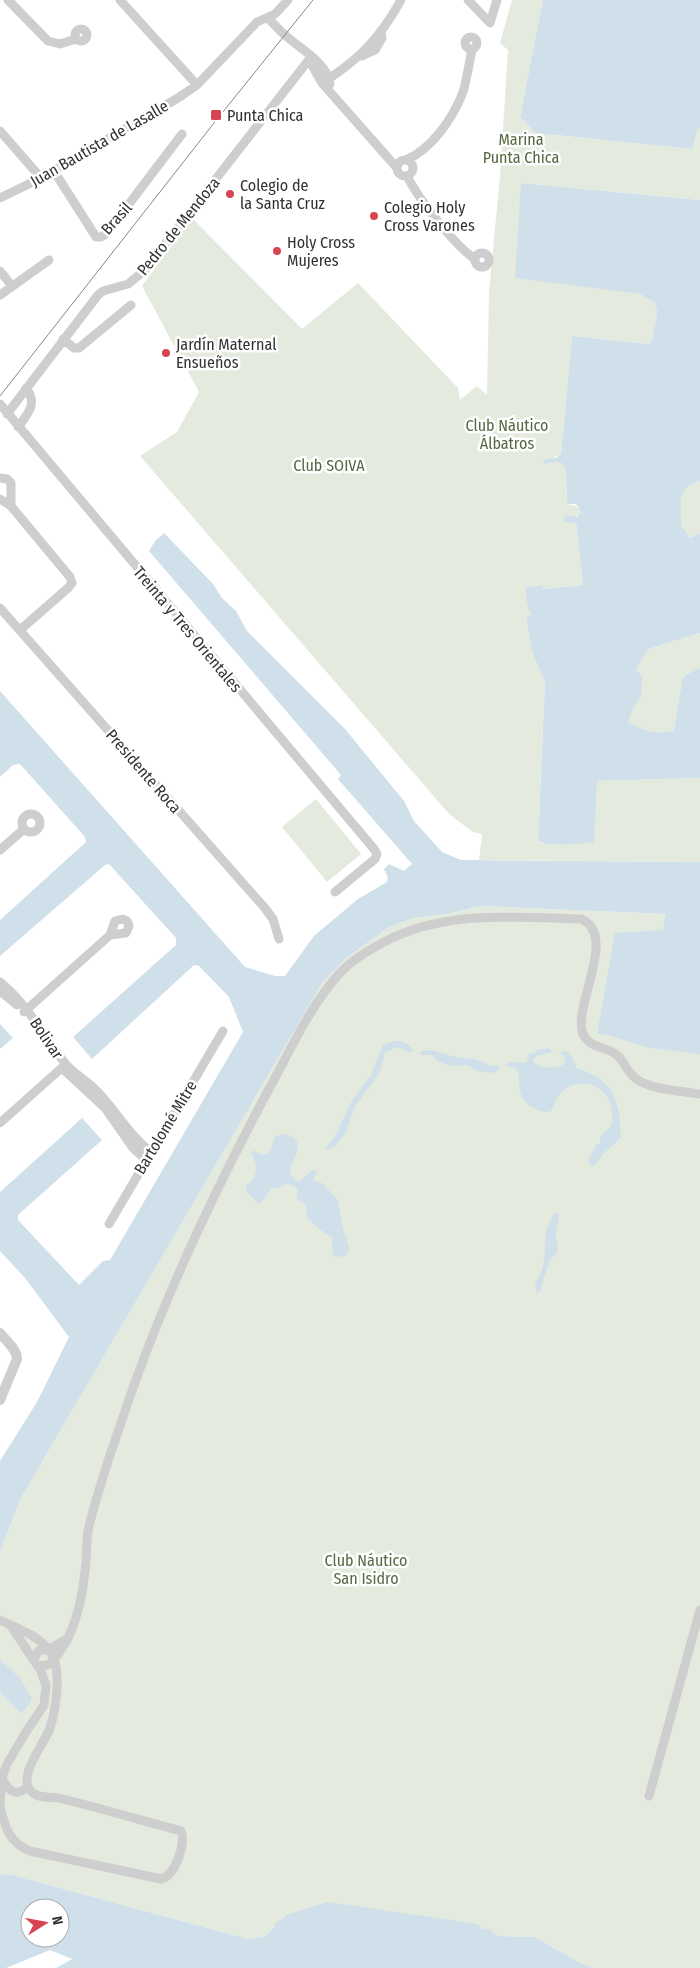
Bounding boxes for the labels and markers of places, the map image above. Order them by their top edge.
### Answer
place label: Punta Chica [227,106,304,125]
marker: Punta Chica [209,108,223,122]
place label: Colegio de la Santa Cruz [240,176,325,213]
marker: Colegio de la Santa Cruz [224,188,236,200]
place label: Colegio Holy Cross Varones [384,198,475,235]
marker: Colegio Holy Cross Varones [368,210,380,222]
place label: Holy Cross Mujeres [287,233,355,270]
marker: Holy Cross Mujeres [271,245,283,257]
place label: Jardín Maternal Ensueños [176,335,276,372]
marker: Jardín Maternal Ensueños [160,347,172,359]

